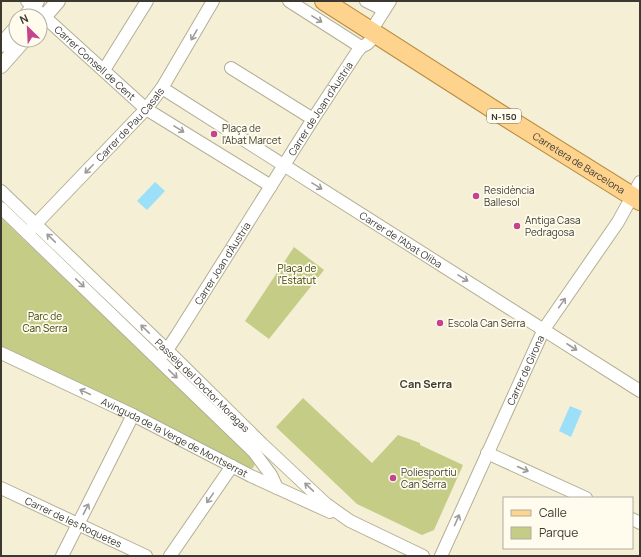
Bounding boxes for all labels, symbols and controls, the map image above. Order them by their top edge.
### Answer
north arrow [8,8,48,48]
text: N [17,10,30,27]
one-way arrow [312,15,323,23]
street label: Carrer Consell de Cent [52,22,139,103]
one-way arrow [189,29,197,41]
street label: Carrer de Joan d'Àustria [285,59,356,158]
street label: Carrer de Pau Casals [92,84,167,164]
road number: N-150 [487,109,521,123]
place label: Plaça de l'Abat Marcet [222,121,282,147]
one-way arrow [173,125,184,133]
marker: Plaça de l'Abat Marcet [209,129,219,139]
street label: Carretera de Barcelona [530,129,628,197]
one-way arrow [84,164,94,174]
one-way arrow [311,182,323,190]
place label: Residència Ballesol [484,183,535,209]
marker: Residència Ballesol [471,191,481,201]
street label: Carrer de l'Abat Oliba [357,208,445,271]
place label: Antiga Casa Pedragosa [525,213,581,239]
street label: Carrer Joan d'Àustria [191,219,254,307]
marker: Antiga Casa Pedragosa [512,221,522,231]
one-way arrow [46,234,56,243]
park label: Plaça de l'Estatut [278,261,317,287]
one-way arrow [457,273,468,282]
one-way arrow [75,279,85,288]
one-way arrow [558,298,566,309]
park label: Parc de Can Serra [22,309,68,335]
place label: Escola Can Serra [448,316,525,330]
marker: Escola Can Serra [435,318,445,328]
one-way arrow [140,324,150,333]
street label: Carrer de Girona [503,333,547,407]
street label: Passeig del Doctor Moragas [152,335,253,435]
one-way arrow [566,344,578,352]
one-way arrow [168,369,178,379]
district label: Can Serra [400,376,452,391]
one-way arrow [79,388,91,395]
street label: Avinguda de la Verge de Montserrat [99,394,250,480]
place label: Poliesportiu Can Serra [401,465,456,491]
one-way arrow [516,466,528,473]
marker: Poliesportiu Can Serra [388,473,398,483]
one-way arrow [304,483,314,492]
street label: Carrer de les Roquetes [23,493,124,551]
one-way arrow [206,493,214,504]
legend [503,497,633,549]
one-way arrow [82,503,90,515]
text: Calle [539,504,567,521]
one-way arrow [454,515,461,527]
text: Parque [539,524,578,541]

